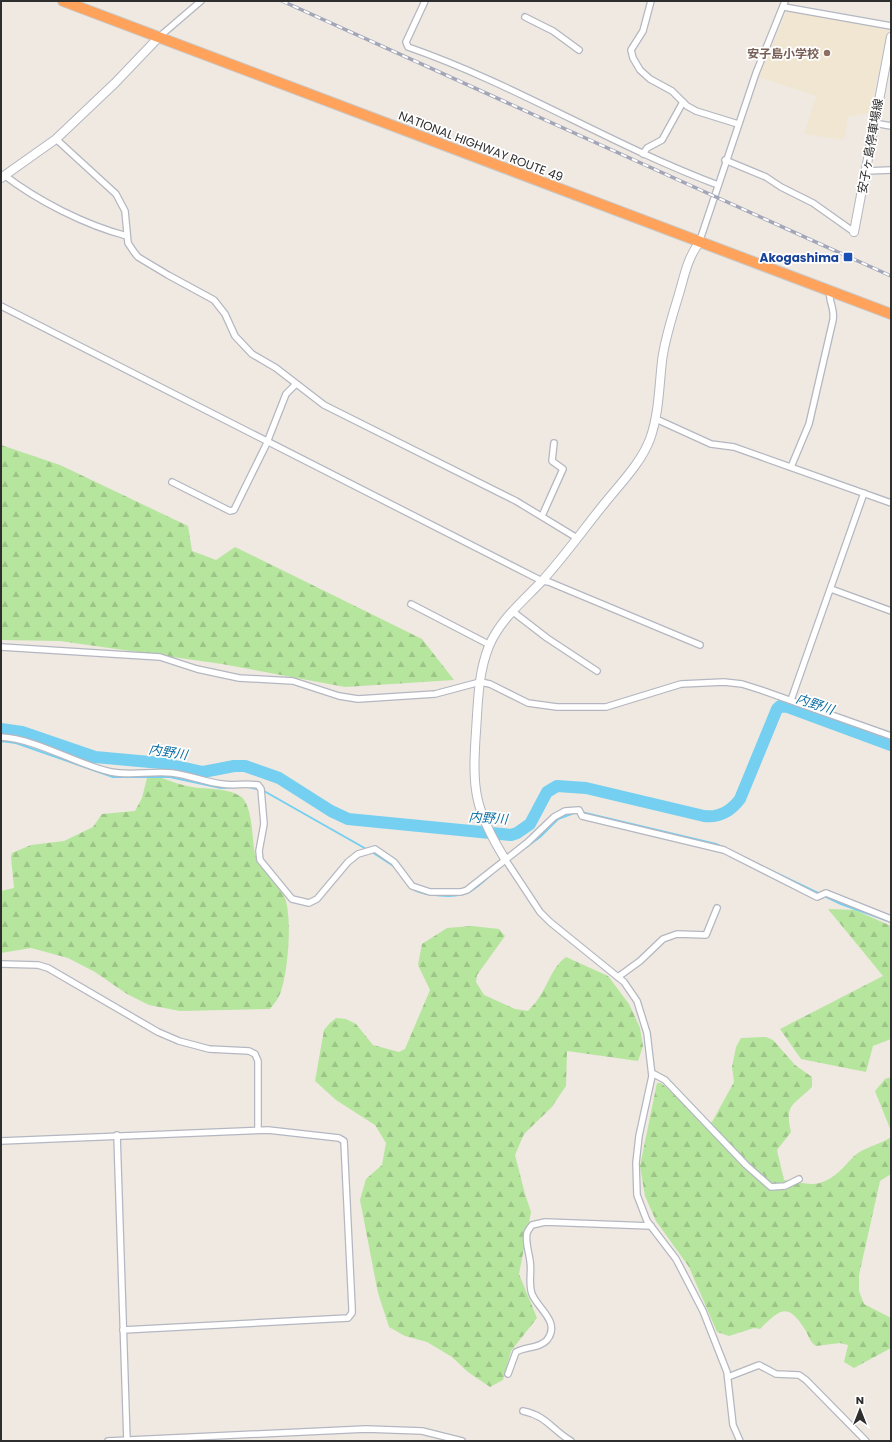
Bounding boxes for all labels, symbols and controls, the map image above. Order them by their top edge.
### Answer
place label: 安子島小学校 [747,45,819,62]
marker: 安子島小学校 [822,48,832,58]
street label: 安子ヶ島停車場線 [853,97,887,195]
street label: NATIONAL HIGHWAY ROUTE 49 [396,107,566,185]
place label: Akogashima [760,249,839,266]
marker: Akogashima [842,251,854,263]
water label: 内野川 [793,689,838,720]
water label: 内野川 [147,740,191,765]
water label: 内野川 [468,807,510,829]
north arrow [840,1390,880,1430]
text: N [856,1392,864,1408]

